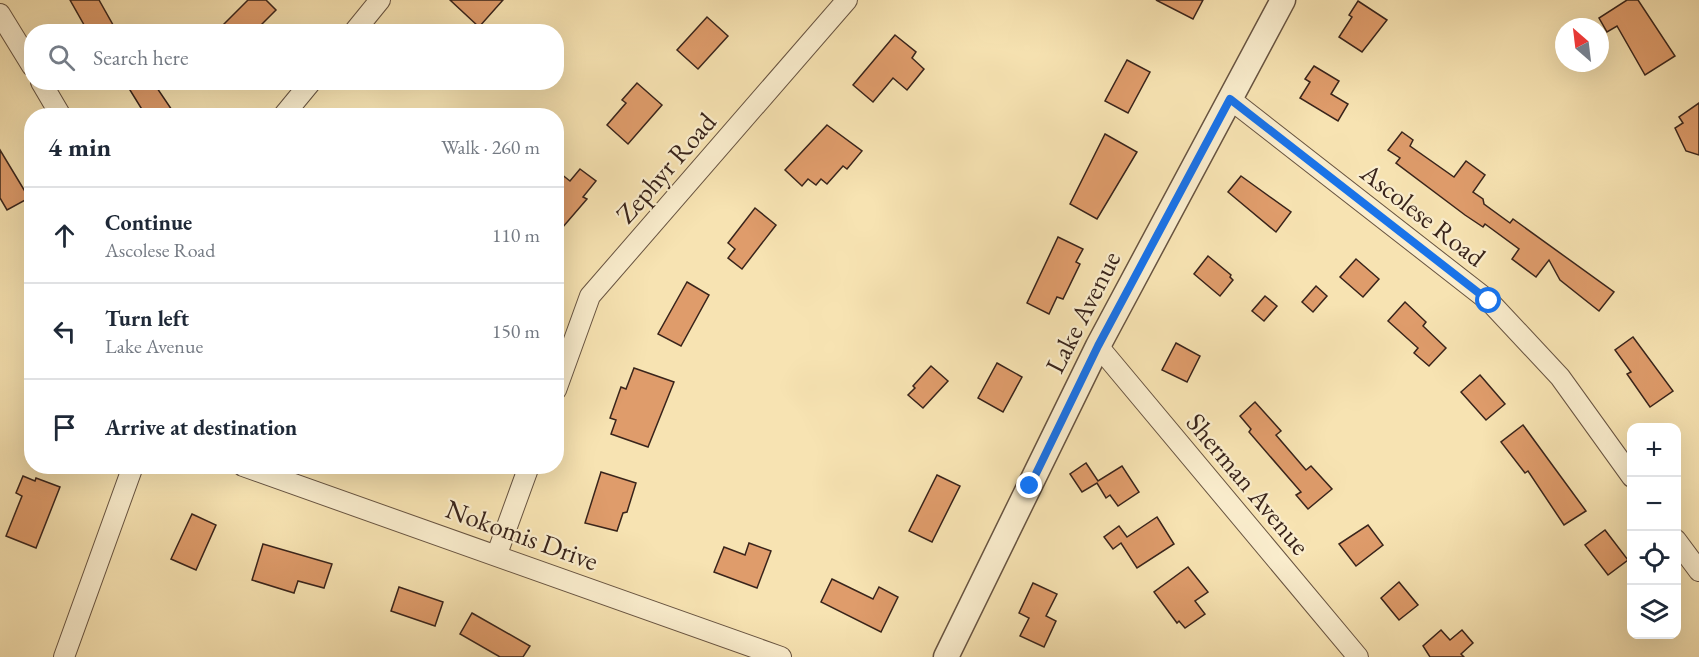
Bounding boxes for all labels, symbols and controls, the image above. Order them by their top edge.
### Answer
north arrow [1555,18,1609,72]
search box [24,24,564,90]
icon: search [45,41,78,74]
text: Search here [93,43,188,72]
street label: Zephyr Road [608,105,724,230]
text: 4 min [48,130,111,164]
text: Walk · 260 m [441,134,540,160]
street label: Ascolese Road [1353,154,1493,274]
text: Continue [105,208,192,237]
icon: ahead [48,219,81,252]
text: 110 m [492,222,540,248]
text: Ascolese Road [105,237,215,263]
street label: Lake Avenue [1037,245,1128,379]
route start [1475,287,1501,313]
text: Turn left [105,304,189,333]
icon: left [48,315,81,348]
text: 150 m [492,318,540,344]
text: Lake Avenue [105,333,203,359]
street label: Sherman Avenue [1179,405,1318,562]
icon: arrive [48,411,81,444]
text: Arrive at destination [105,413,297,442]
map controls [1627,423,1681,639]
button: + [1627,423,1681,477]
route end [1016,472,1042,498]
button: − [1627,477,1681,531]
street label: Nokomis Drive [441,491,603,578]
button: locate [1627,531,1681,585]
button: layers [1627,585,1681,639]

